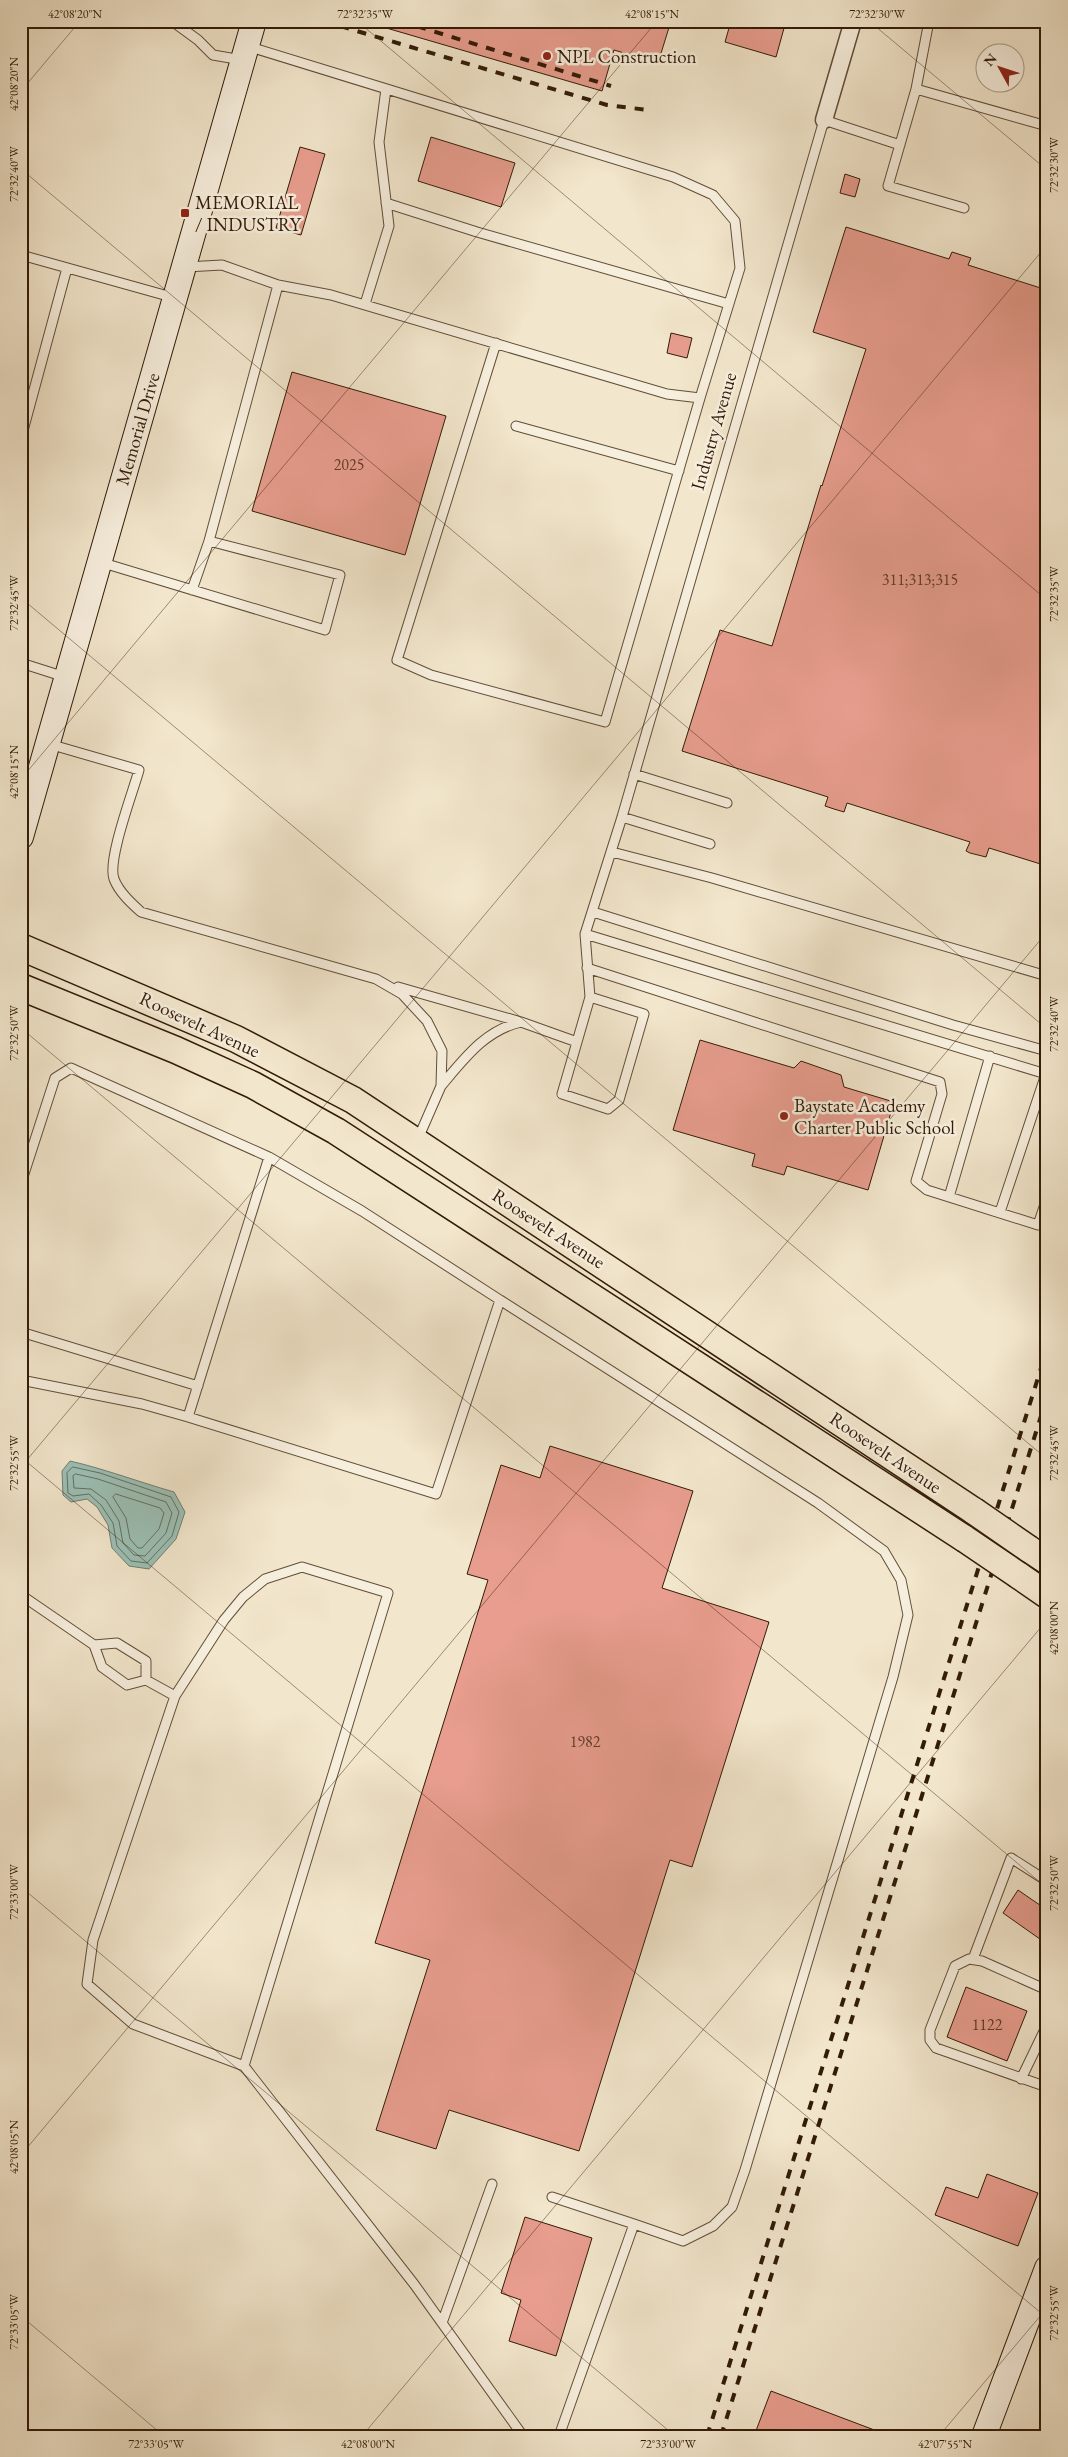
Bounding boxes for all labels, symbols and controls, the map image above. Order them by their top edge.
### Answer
text: 42°08'20"N [48,6,102,22]
text: 72°32'35"W [337,6,394,22]
text: 42°08'15"N [625,6,679,22]
text: 72°32'30"W [849,6,906,22]
north arrow [976,42,1026,92]
place label: NPL Construction [557,44,697,69]
text: N [980,49,1001,70]
marker: NPL Construction [541,50,553,62]
text: 42°08'20"N [6,57,22,111]
text: 72°32'30"W [1046,136,1062,193]
text: 72°32'40"W [6,145,22,202]
place label: MEMORIAL / INDUSTRY [195,190,302,237]
marker: MEMORIAL / INDUSTRY [179,207,191,219]
street label: Industry Avenue [685,369,742,493]
street label: Memorial Drive [109,370,165,488]
house number: 2025 [334,454,364,475]
text: 72°32'35"W [1046,565,1062,622]
house number: 311;313;315 [882,569,958,590]
text: 72°32'45"W [6,574,22,631]
text: 42°08'15"N [6,745,22,799]
street label: Roosevelt Avenue [136,986,264,1063]
text: 72°32'40"W [1046,995,1062,1052]
text: 72°32'50"W [6,1004,22,1061]
place label: Baystate Academy Charter Public School [794,1093,955,1140]
marker: Baystate Academy Charter Public School [778,1110,790,1122]
street label: Roosevelt Avenue [487,1183,610,1274]
street label: Roosevelt Avenue [825,1406,947,1499]
text: 72°32'45"W [1046,1424,1062,1481]
text: 72°32'55"W [6,1434,22,1491]
text: 42°08'00"N [1046,1601,1062,1655]
house number: 1982 [570,1731,601,1752]
text: 72°32'50"W [1046,1854,1062,1911]
text: 72°33'00"W [6,1863,22,1920]
house number: 1122 [972,2014,1003,2035]
text: 42°08'05"N [6,2120,22,2174]
text: 72°32'55"W [1046,2284,1062,2341]
text: 72°33'05"W [6,2293,22,2350]
text: 72°33'05"W [128,2436,185,2452]
text: 42°08'00"N [341,2436,395,2452]
text: 72°33'00"W [640,2436,697,2452]
text: 42°07'55"N [918,2436,972,2452]

